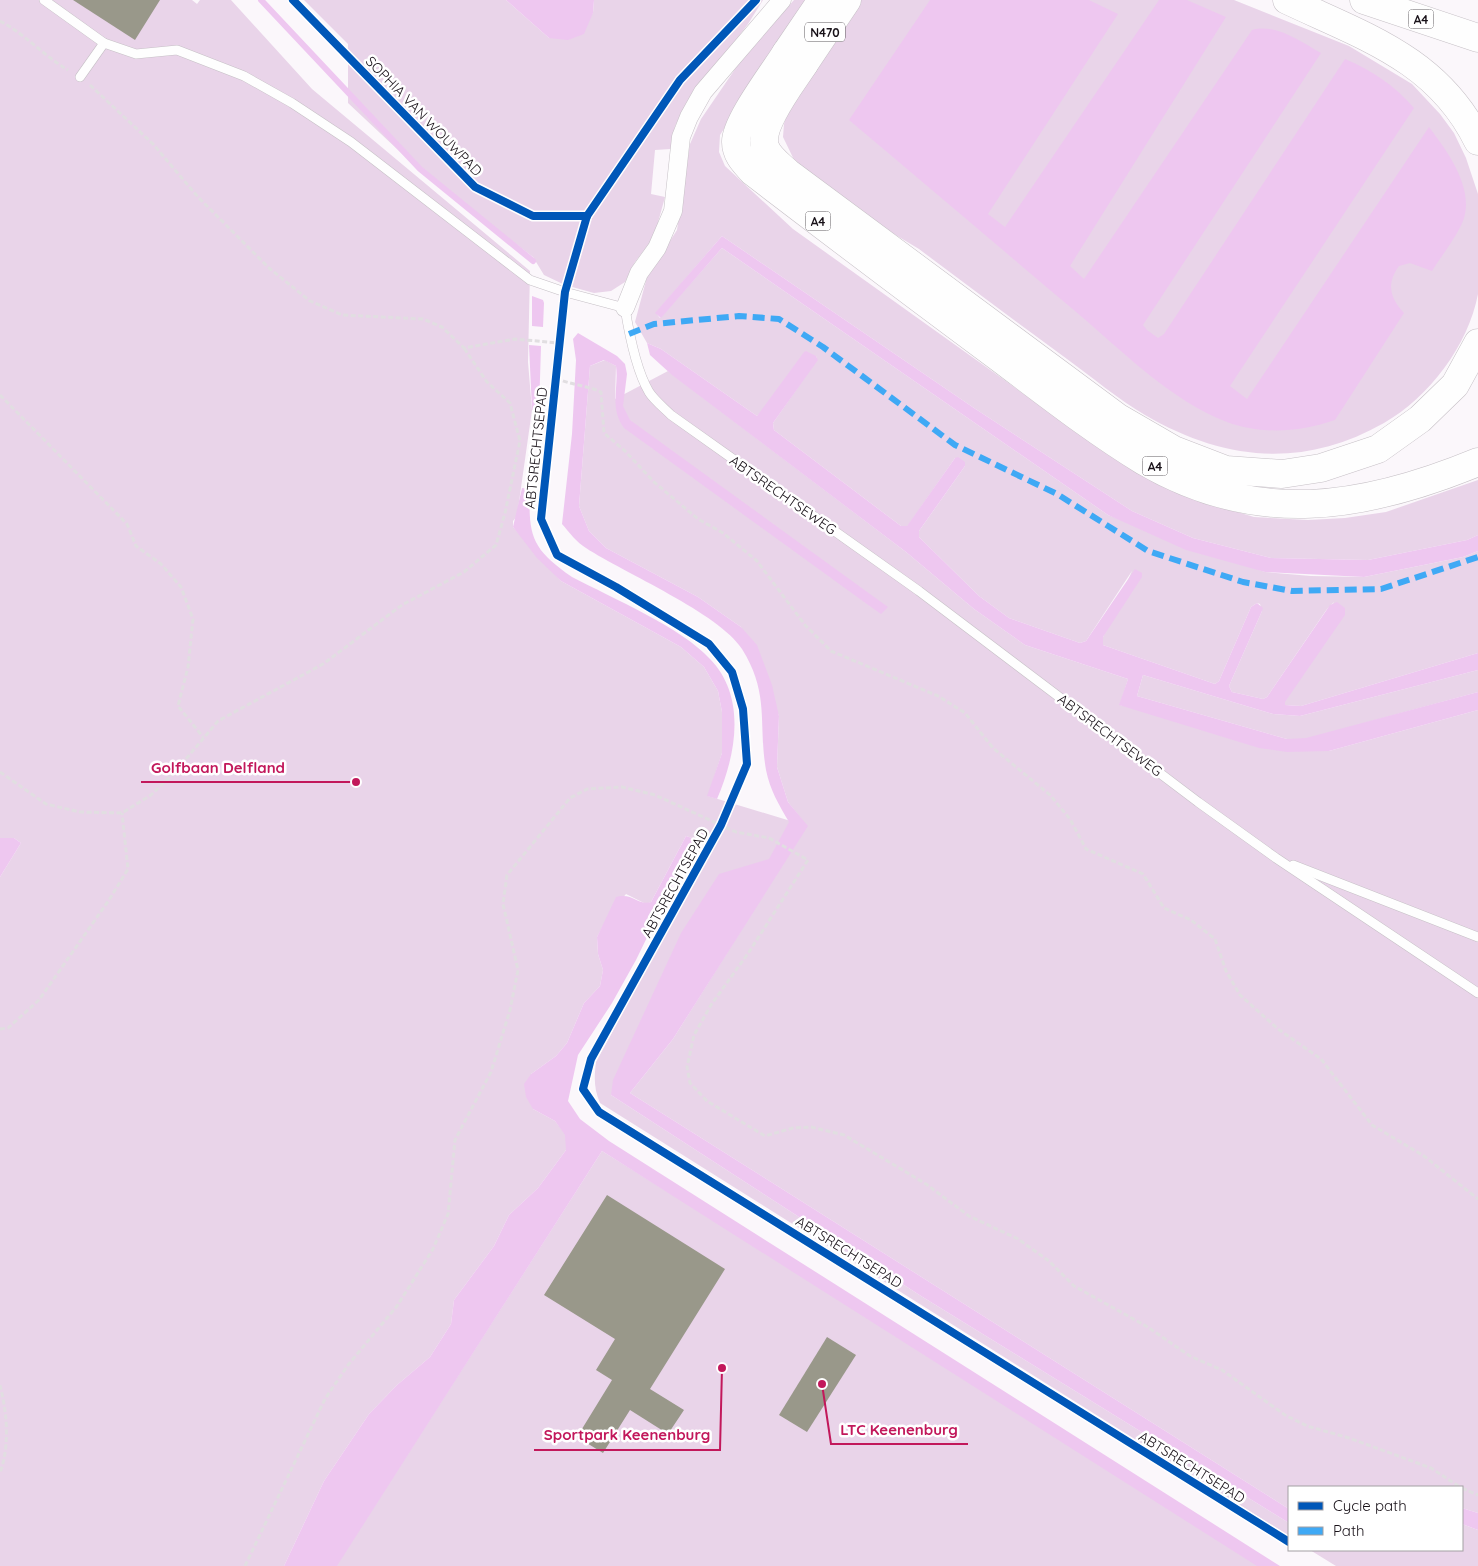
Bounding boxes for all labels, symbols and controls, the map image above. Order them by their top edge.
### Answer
road number: A4 [1408,10,1434,28]
road number: N470 [805,22,845,42]
street label: SOPHIA VAN WOUWPAD [362,52,486,180]
road number: A4 [806,212,830,230]
street label: ABTSRECHTSEPAD [521,386,551,510]
street label: ABTSRECHTSEWEG [726,451,840,539]
road number: A4 [1142,456,1168,476]
street label: ABTSRECHTSEWEG [1054,690,1166,780]
callout: Golfbaan Delfland [141,752,295,782]
text: Golfbaan Delfland [151,758,285,777]
street label: ABTSRECHTSEPAD [638,825,712,941]
street label: ABTSRECHTSEPAD [792,1212,906,1292]
callout: LTC Keenenburg [831,1414,968,1444]
callout: Sportpark Keenenburg [534,1420,720,1450]
text: LTC Keenenburg [840,1420,958,1439]
text: Sportpark Keenenburg [544,1425,710,1444]
street label: ABTSRECHTSEPAD [1135,1427,1249,1507]
legend [1288,1486,1463,1551]
text: Cycle path [1333,1496,1407,1515]
text: Path [1333,1521,1365,1540]

